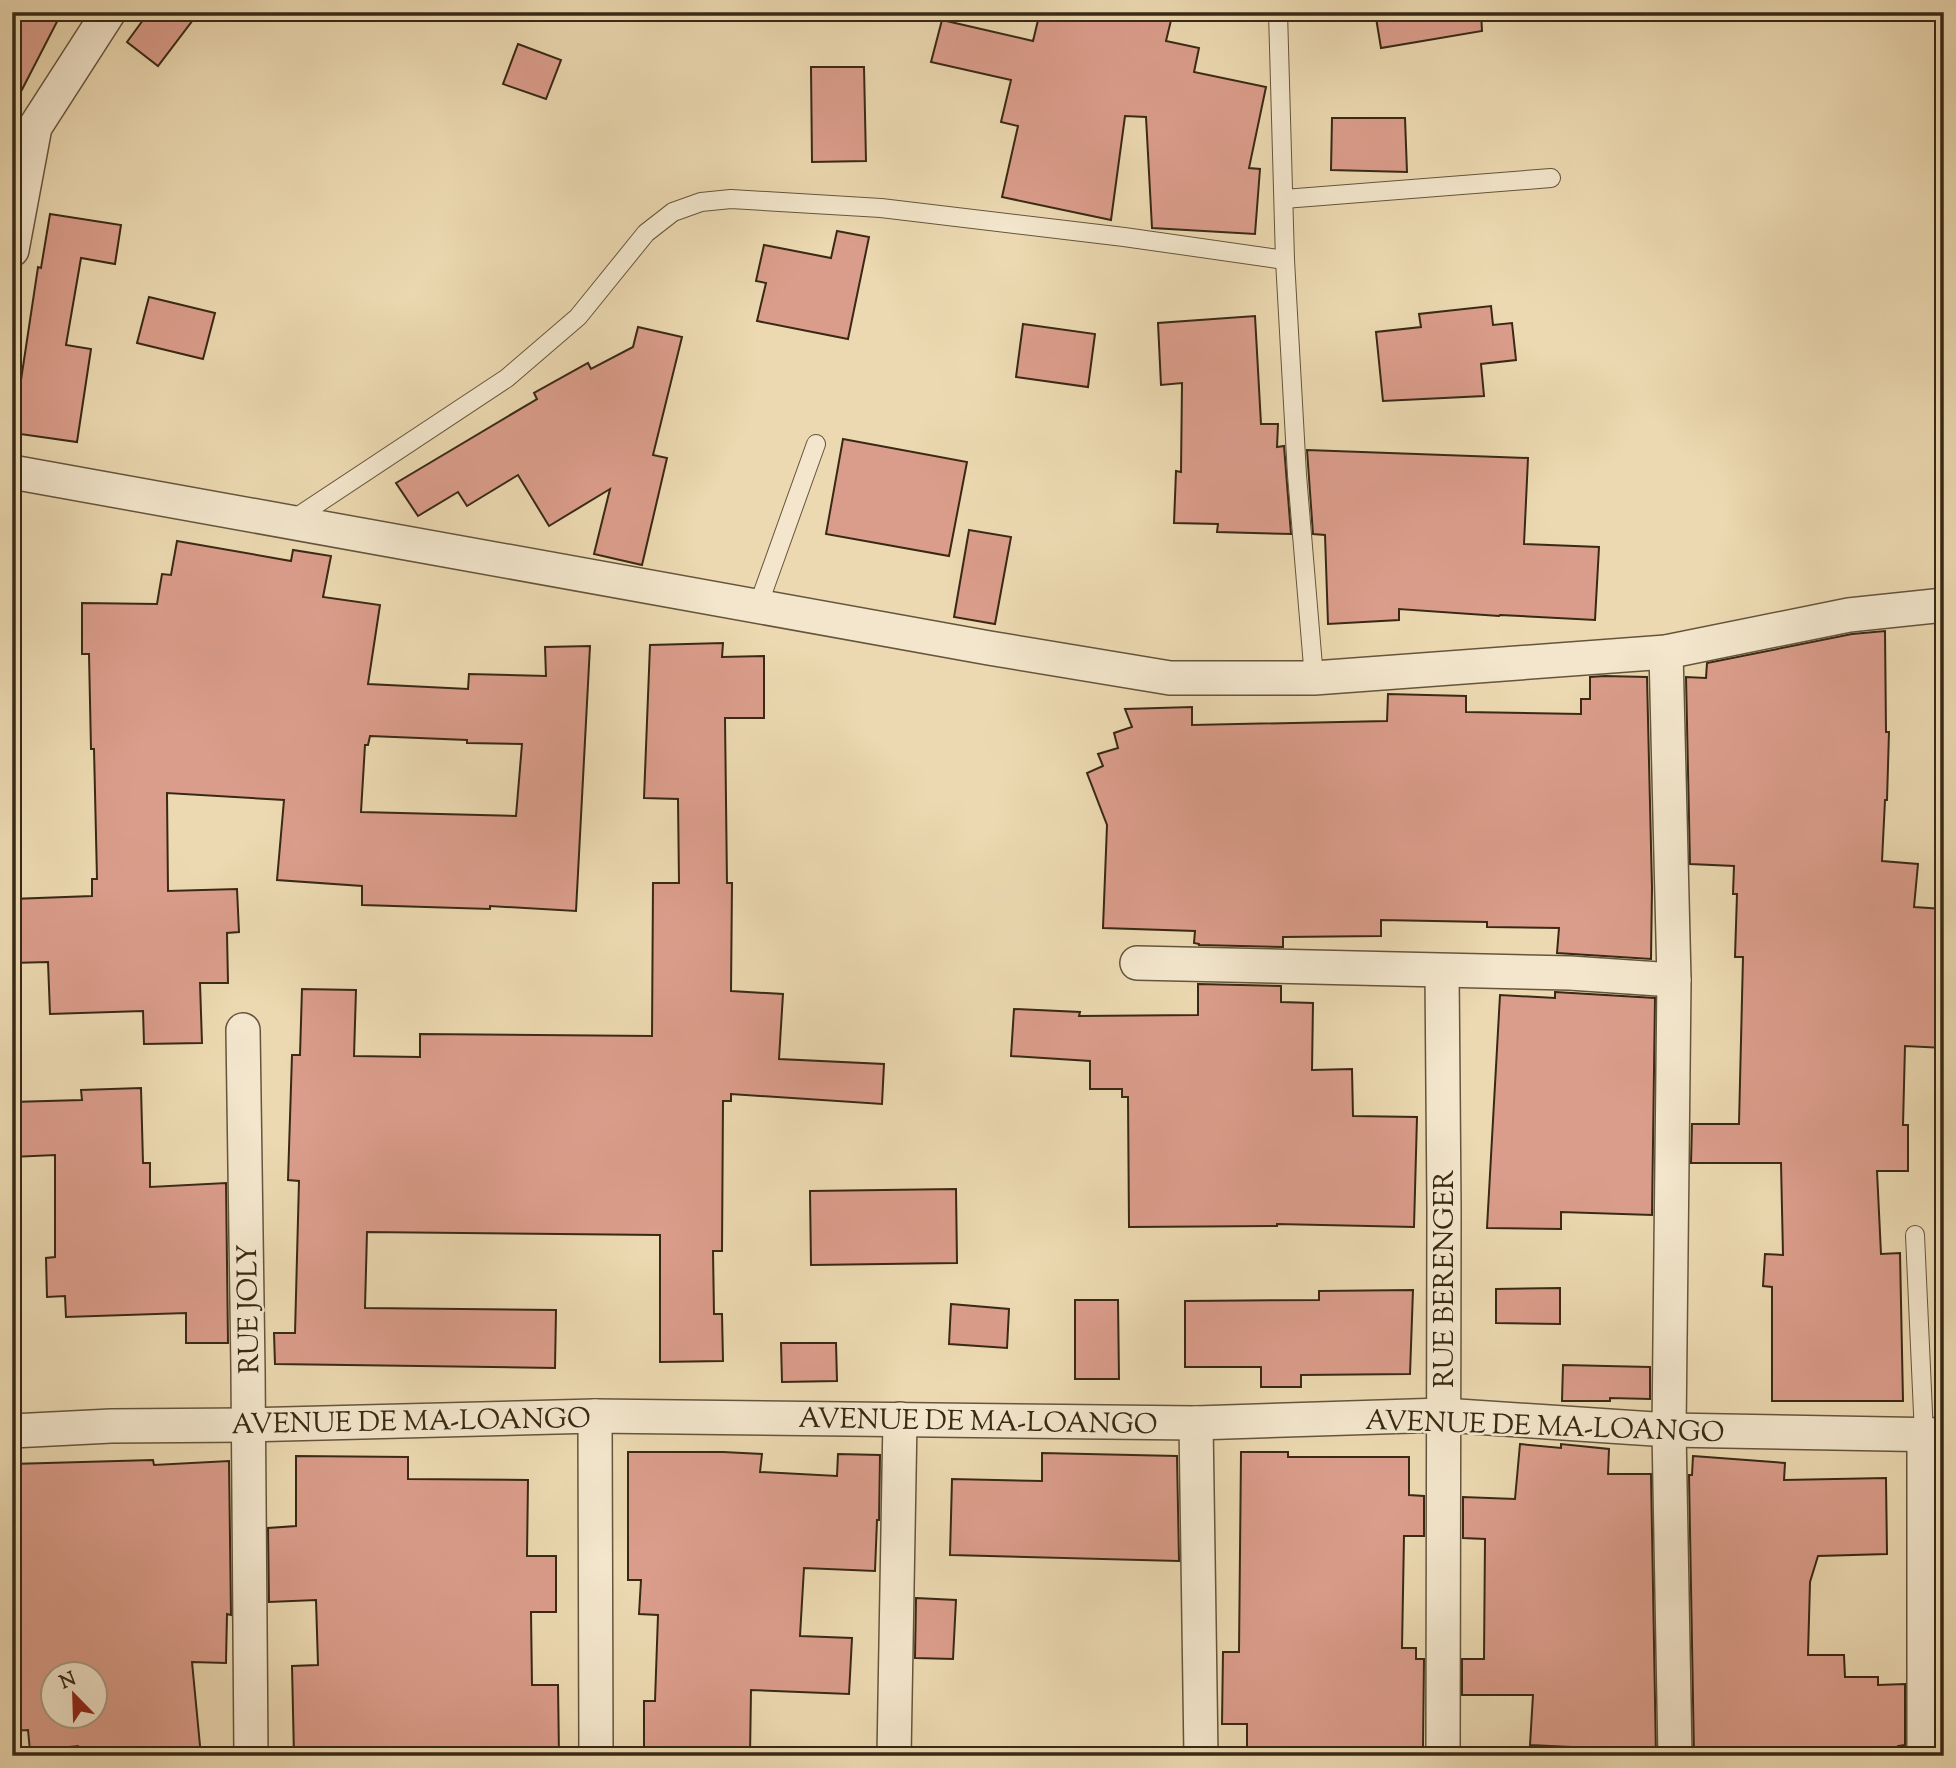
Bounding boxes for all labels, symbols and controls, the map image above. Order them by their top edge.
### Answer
street label: RUE BERENGER [1426,1170,1466,1388]
street label: RUE JOLY [229,1244,271,1374]
street label: AVENUE DE MA-LOANGO [231,1400,591,1446]
street label: AVENUE DE MA-LOANGO [798,1400,1158,1446]
street label: AVENUE DE MA-LOANGO [1365,1402,1725,1454]
north arrow [38,1660,108,1730]
text: N [56,1666,81,1697]

